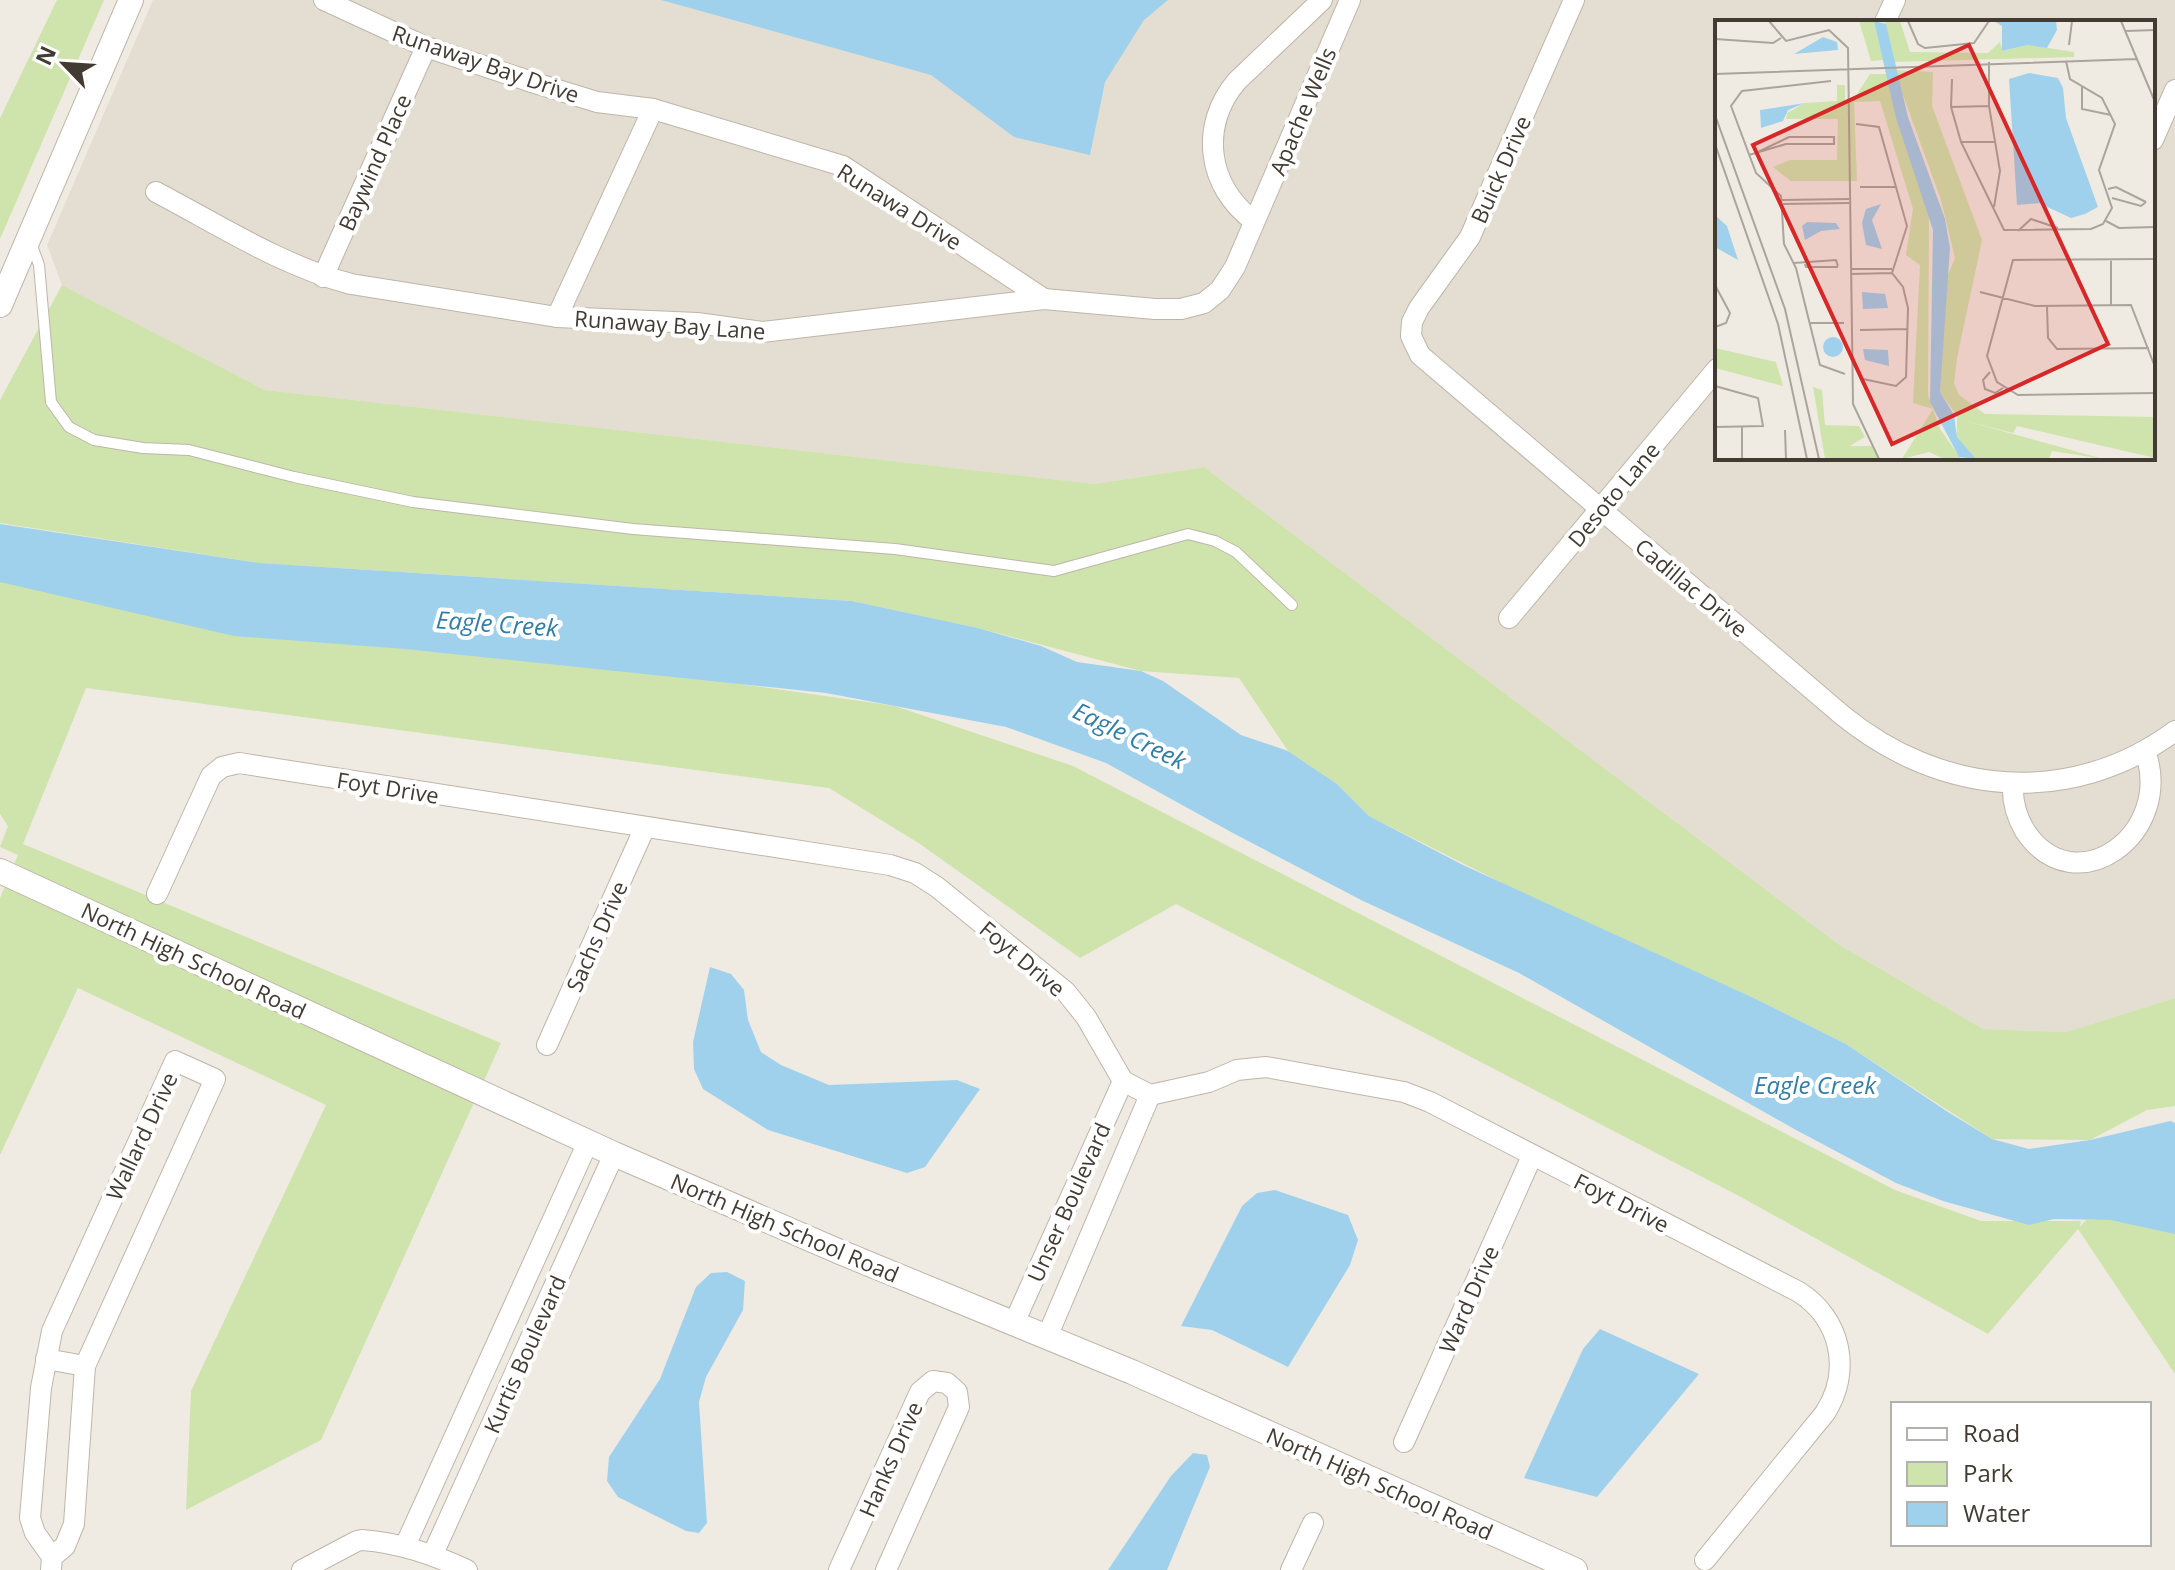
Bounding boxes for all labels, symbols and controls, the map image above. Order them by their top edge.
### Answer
street label: Runaway Bay Drive [389,17,583,109]
inset map [1715,20,2155,460]
north arrow [24,24,104,104]
text: N [28,41,62,70]
street label: Apache Wells [1262,43,1342,179]
street label: Baywind Place [330,89,418,235]
street label: Buick Drive [1463,110,1537,228]
street label: Runawa Drive [832,156,968,256]
street label: Runaway Bay Lane [573,302,767,346]
street label: Desoto Lane [1560,435,1666,553]
street label: Cadillac Drive [1629,531,1755,643]
water label: Eagle Creek [435,602,560,644]
water label: Eagle Creek [1068,693,1193,777]
street label: Foyt Drive [335,764,441,810]
street label: Sachs Drive [558,876,634,996]
street label: North High School Road [77,895,311,1025]
street label: Foyt Drive [974,913,1072,1003]
street label: Wallard Drive [98,1067,184,1205]
water label: Eagle Creek [1754,1068,1877,1101]
street label: Unser Boulevard [1019,1118,1117,1286]
street label: North High School Road [666,1165,904,1289]
street label: Foyt Drive [1569,1165,1675,1239]
street label: Ward Drive [1431,1241,1505,1357]
street label: Kurtis Boulevard [476,1270,572,1438]
street label: Hanks Drive [851,1396,929,1522]
legend [1891,1402,2151,1546]
text: Road [1963,1416,2020,1449]
street label: North High School Road [1262,1419,1498,1547]
text: Park [1963,1456,2014,1489]
text: Water [1963,1496,2031,1529]

